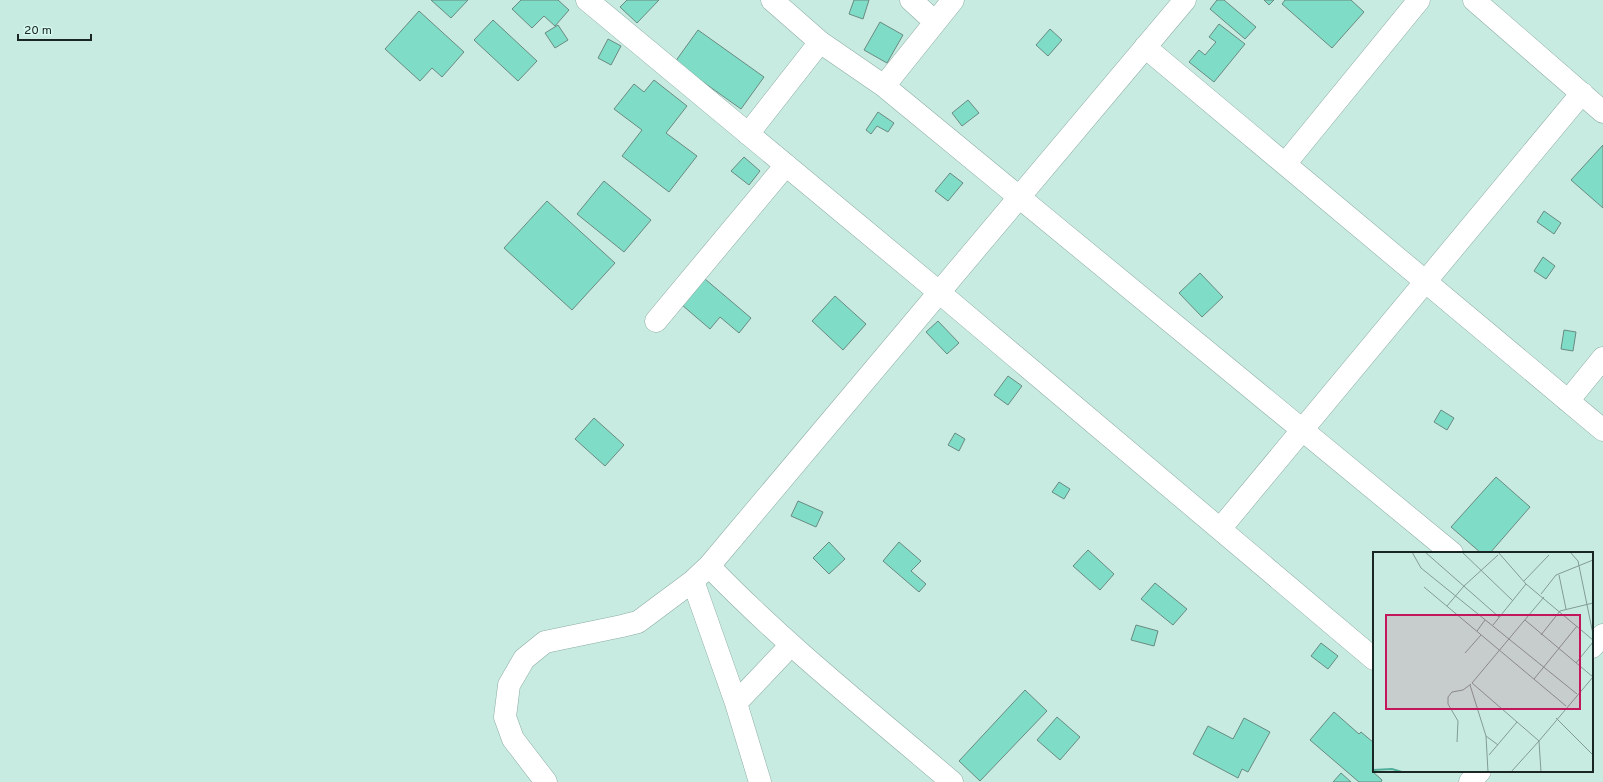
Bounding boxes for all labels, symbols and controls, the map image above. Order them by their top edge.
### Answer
scale bar [18,16,91,42]
text: 20 m [24,23,52,39]
inset map [1373,552,1593,772]

